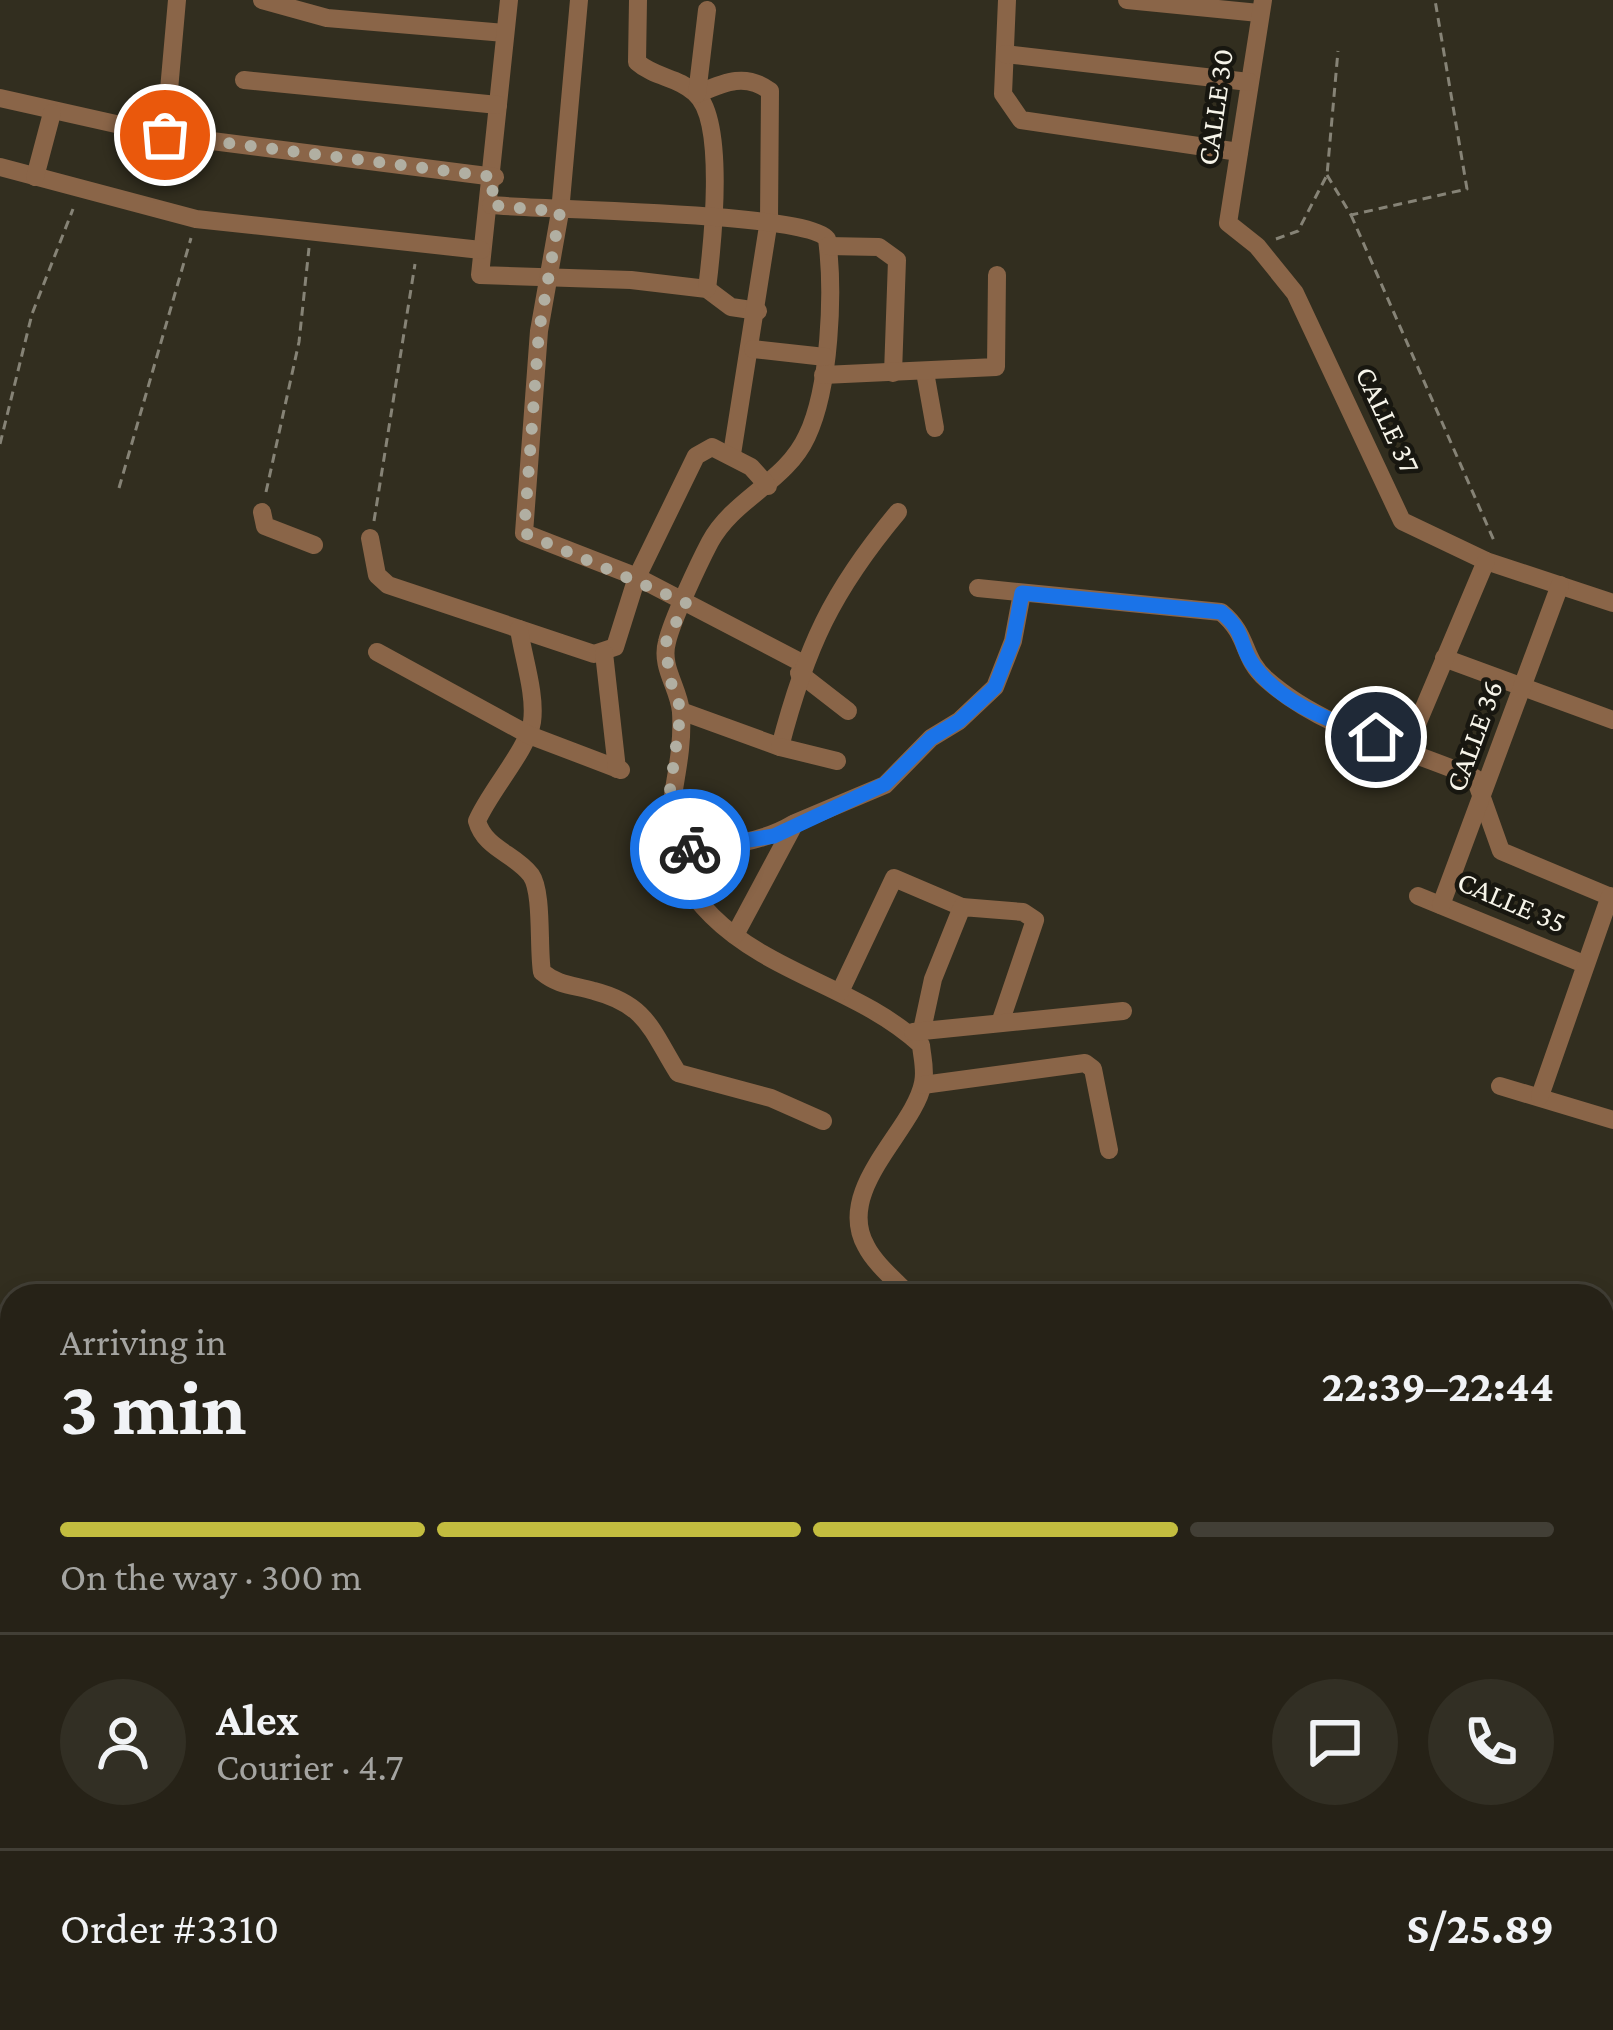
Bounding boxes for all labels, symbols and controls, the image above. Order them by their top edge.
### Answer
street label: CALLE 30 [1190,46,1239,167]
pin [114,84,216,186]
icon: bag [132,102,198,168]
street label: CALLE 37 [1349,361,1428,479]
street label: CALLE 36 [1438,676,1509,796]
pin [1325,686,1427,788]
icon: home [1343,704,1409,770]
courier [630,789,750,909]
icon: bike [657,816,723,882]
street label: CALLE 35 [1453,864,1571,939]
text: Arriving in [60,1320,227,1363]
text: 22:39–22:44 [1321,1361,1554,1411]
text: 3 min [60,1364,247,1451]
text: On the way · 300 m [60,1555,362,1598]
button: person [60,1679,186,1805]
button: chat [1272,1679,1398,1805]
button: phone [1428,1679,1554,1805]
text: Alex [216,1695,299,1745]
text: Courier · 4.7 [216,1745,404,1788]
text: Order #3310 [60,1903,279,1953]
text: S/25.89 [1407,1903,1554,1953]

